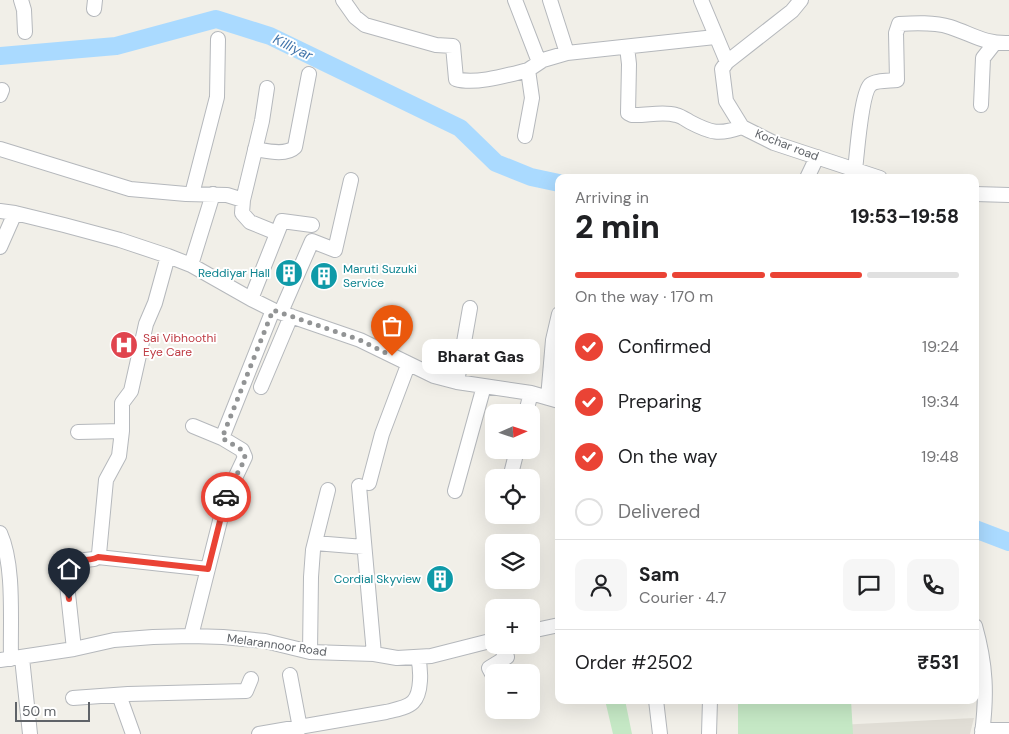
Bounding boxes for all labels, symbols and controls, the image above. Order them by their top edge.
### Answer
water label: Killiyar [270,30,316,65]
street label: Kochar road [753,126,821,164]
text: Arriving in [575,187,649,208]
text: 19:53–19:58 [850,204,959,229]
text: 2 min [575,206,660,248]
building icon: Reddiyar Hall [274,258,304,288]
building icon: Maruti Suzuki Service [309,261,339,291]
place label: Maruti Suzuki Service [343,261,417,291]
place label: Reddiyar Hall [198,265,270,281]
text: On the way · 170 m [575,286,713,307]
pin [371,305,413,356]
icon: bag [378,312,406,340]
hospital icon: Sai Vibhoothi Eye Care [109,330,139,360]
place label: Sai Vibhoothi Eye Care [143,330,216,360]
icon: check [575,333,603,361]
text: Confirmed [618,334,711,359]
text: 19:24 [922,336,959,357]
callout: Bharat Gas [422,338,540,374]
text: Bharat Gas [438,346,524,367]
icon: check [575,388,603,416]
text: Preparing [618,389,702,414]
text: 19:34 [922,391,959,412]
north arrow [485,404,540,459]
map controls [485,404,540,719]
icon: check [575,443,603,471]
text: On the way [618,444,718,469]
text: 19:48 [921,446,959,467]
button: locate [485,469,540,524]
courier [201,472,251,522]
icon: car [212,483,240,511]
text: Delivered [618,499,700,524]
button: layers [485,534,540,589]
pin [48,548,90,599]
icon: home [55,555,83,583]
button: person [575,559,627,611]
button: chat [843,559,895,611]
button: phone [907,559,959,611]
text: Sam [639,562,680,587]
building icon: Cordial Skyview [425,564,455,594]
place label: Cordial Skyview [334,571,421,587]
text: Courier · 4.7 [639,587,727,608]
button: + [485,599,540,654]
street label: Melarannoor Road [226,630,328,660]
text: Order #2502 [575,650,693,675]
text: ₹531 [917,650,959,675]
button: − [485,664,540,719]
scale bar [15,699,90,722]
text: 50 m [22,702,56,720]

